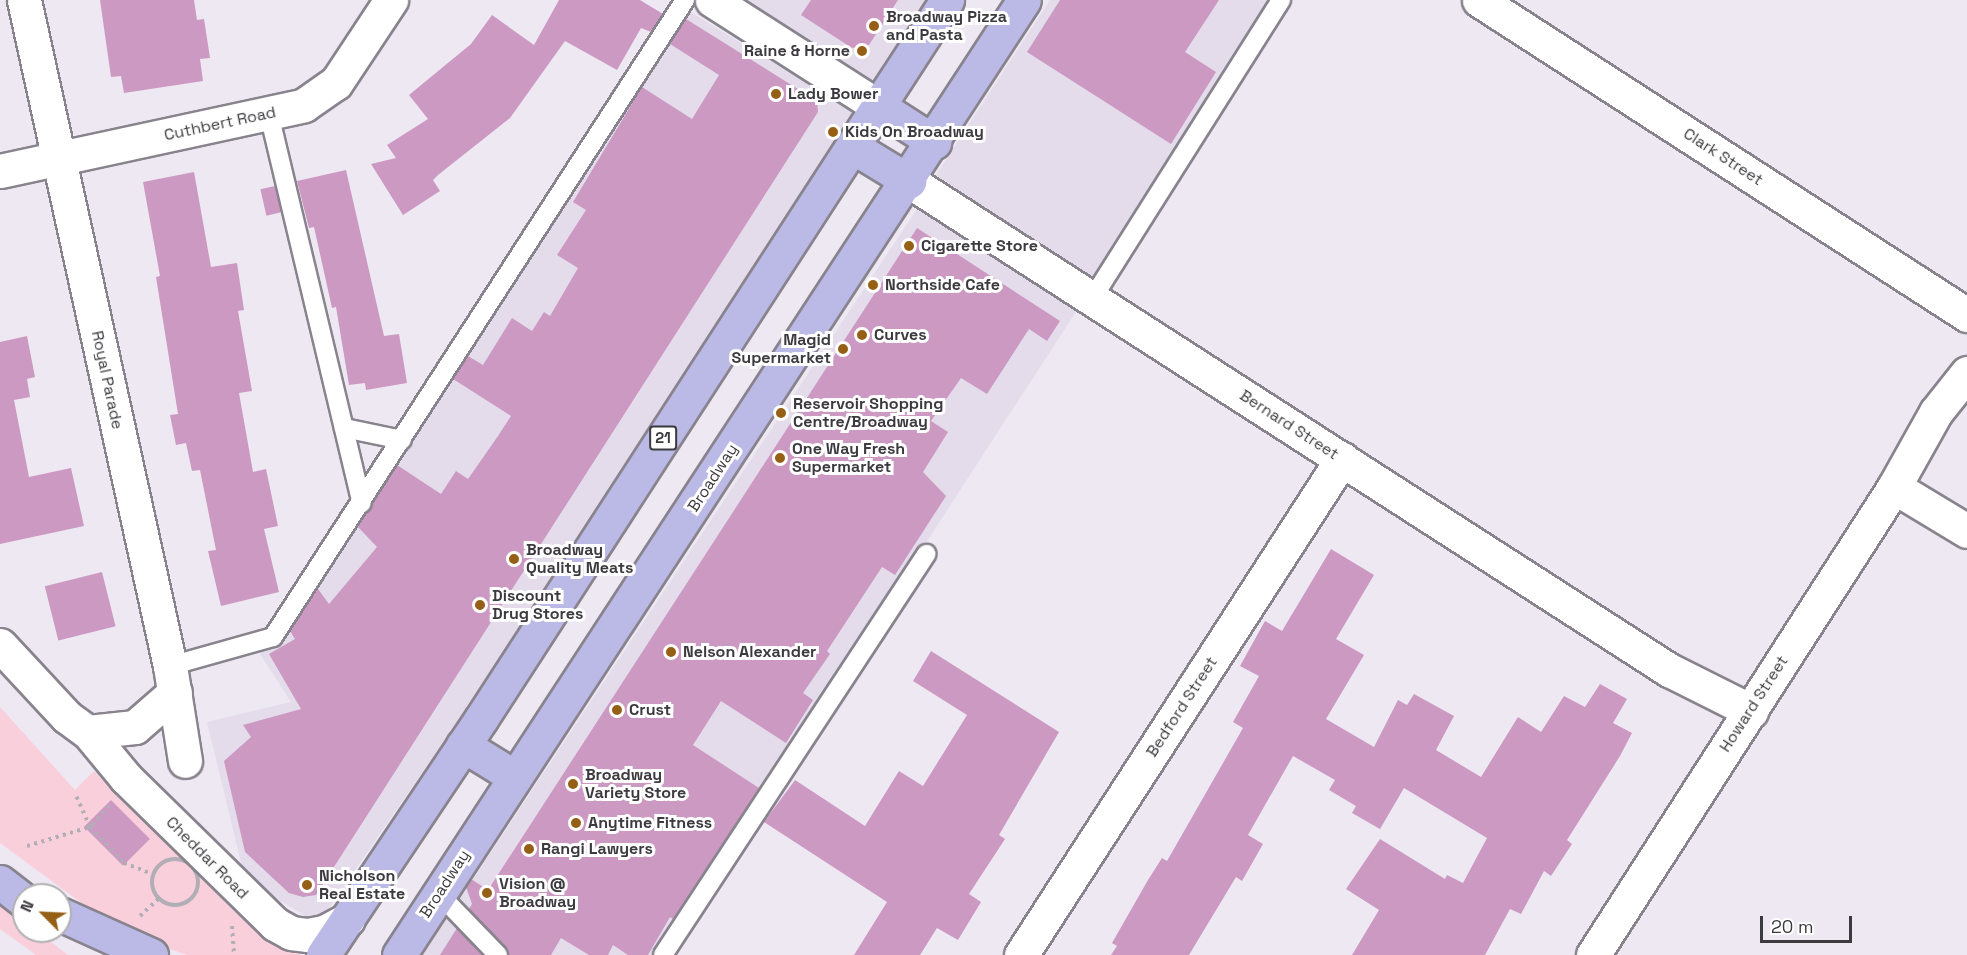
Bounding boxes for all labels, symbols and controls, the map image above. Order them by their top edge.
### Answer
place label: Broadway Pizza and Pasta [886,7,1007,45]
marker: Broadway Pizza and Pasta [867,19,881,33]
place label: Raine & Horne [744,41,850,61]
marker: Raine & Horne [855,44,869,58]
place label: Lady Bower [788,84,878,104]
marker: Lady Bower [769,87,783,101]
street label: Cuthbert Road [162,103,278,145]
place label: Kids On Broadway [845,122,984,142]
street label: Clark Street [1680,124,1766,190]
marker: Kids On Broadway [826,125,840,139]
place label: Cigarette Store [921,236,1038,256]
marker: Cigarette Store [902,239,916,253]
place label: Northside Cafe [885,275,1000,295]
marker: Northside Cafe [866,278,880,292]
place label: Curves [874,325,927,345]
marker: Curves [855,328,869,342]
street label: Royal Parade [87,329,127,431]
place label: Magid Supermarket [732,330,831,368]
marker: Magid Supermarket [836,342,850,356]
street label: Bernard Street [1236,386,1342,464]
place label: Reservoir Shopping Centre/Broadway [793,394,943,432]
marker: Reservoir Shopping Centre/Broadway [774,406,788,420]
road number: 21 [648,426,678,450]
place label: One Way Fresh Supermarket [792,439,905,477]
street label: Broadway [684,440,742,516]
marker: One Way Fresh Supermarket [773,451,787,465]
place label: Broadway Quality Meats [526,540,633,578]
marker: Broadway Quality Meats [507,552,521,566]
place label: Discount Drug Stores [492,586,583,624]
marker: Discount Drug Stores [473,598,487,612]
place label: Nelson Alexander [683,642,817,662]
marker: Nelson Alexander [664,645,678,659]
street label: Howard Street [1716,652,1792,756]
street label: Bedford Street [1142,653,1222,761]
place label: Crust [629,700,671,720]
marker: Crust [610,703,624,717]
place label: Broadway Variety Store [585,765,686,803]
marker: Broadway Variety Store [566,777,580,791]
street label: Cheddar Road [162,813,252,903]
place label: Anytime Fitness [588,813,712,833]
marker: Anytime Fitness [569,816,583,830]
place label: Rangi Lawyers [541,839,653,859]
marker: Rangi Lawyers [522,842,536,856]
street label: Broadway [416,846,474,922]
place label: Nicholson Real Estate [319,866,405,904]
place label: Vision @ Broadway [499,874,576,912]
marker: Nicholson Real Estate [300,878,314,892]
north arrow [12,883,72,943]
marker: Vision @ Broadway [480,886,494,900]
text: N [15,897,39,915]
scale bar [1763,904,1854,942]
text: 20 m [1771,915,1814,938]

